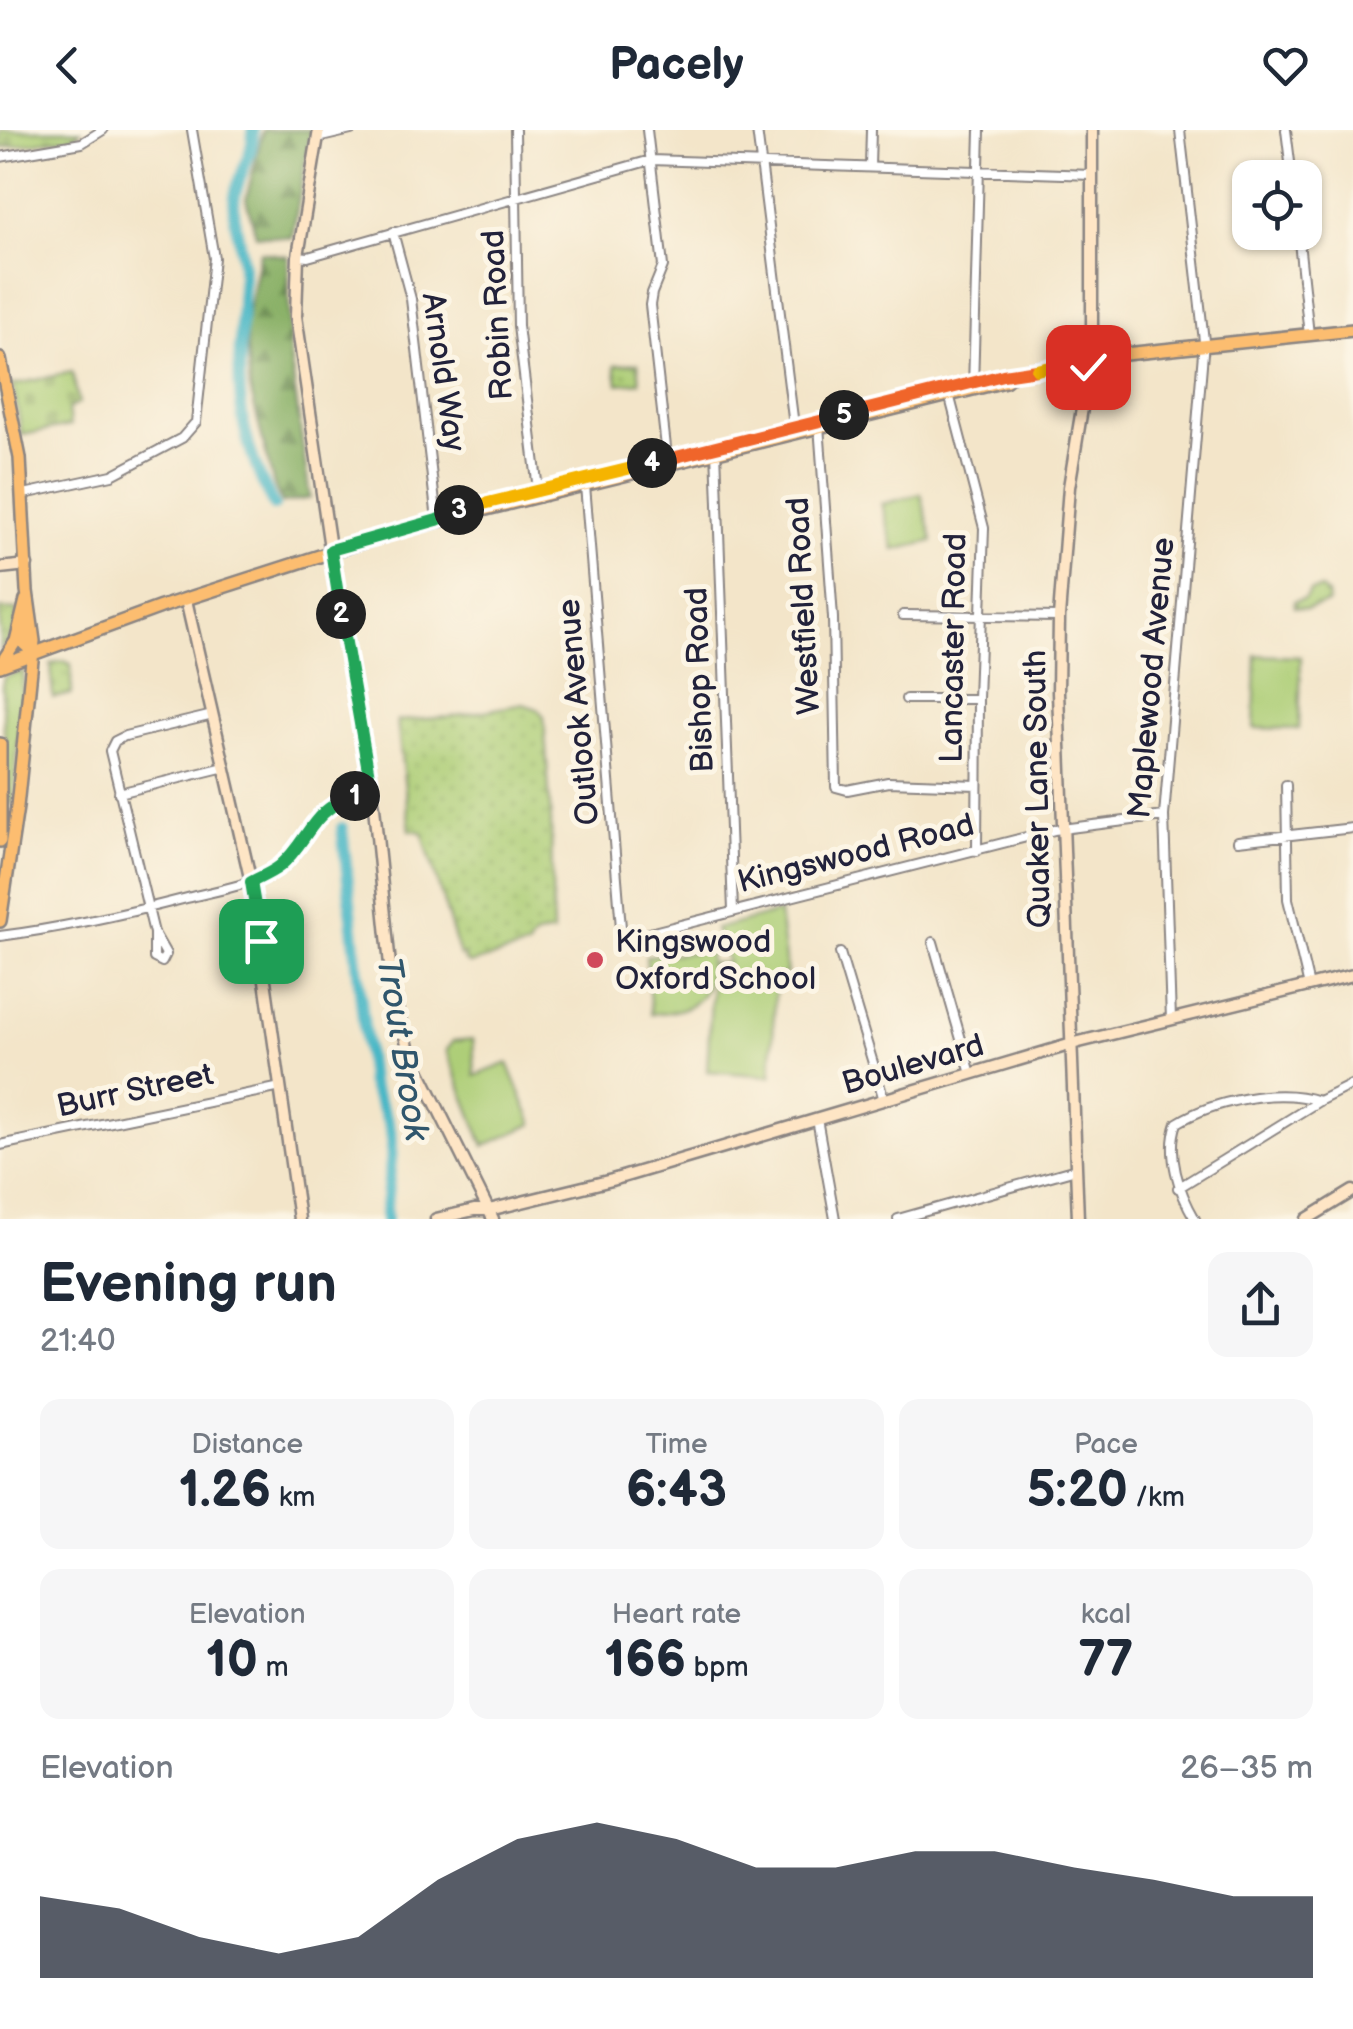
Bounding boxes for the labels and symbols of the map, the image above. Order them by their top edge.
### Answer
street label: Robin Road [474,229,522,401]
street label: Arnold Way [413,290,474,454]
pin [1046,325,1131,410]
pin: 5 [819,390,869,440]
pin: 4 [627,438,677,488]
pin: 3 [434,485,484,535]
street label: Westfield Road [779,496,829,716]
street label: Lancaster Road [932,533,976,763]
street label: Maplewood Avenue [1120,536,1184,820]
street label: Bishop Road [677,587,723,773]
pin: 2 [316,589,366,639]
street label: Outlook Avenue [550,597,608,827]
street label: Quaker Lane South [1016,650,1060,928]
pin: 1 [330,771,380,821]
street label: Kingswood Road [734,806,978,902]
pin [219,899,304,984]
place label: Kingswood Oxford School [615,923,816,999]
marker: Kingswood Oxford School [584,949,606,971]
water label: Trout Brook [366,954,438,1145]
street label: Boulevard [838,1026,988,1104]
street label: Burr Street [53,1055,217,1127]

